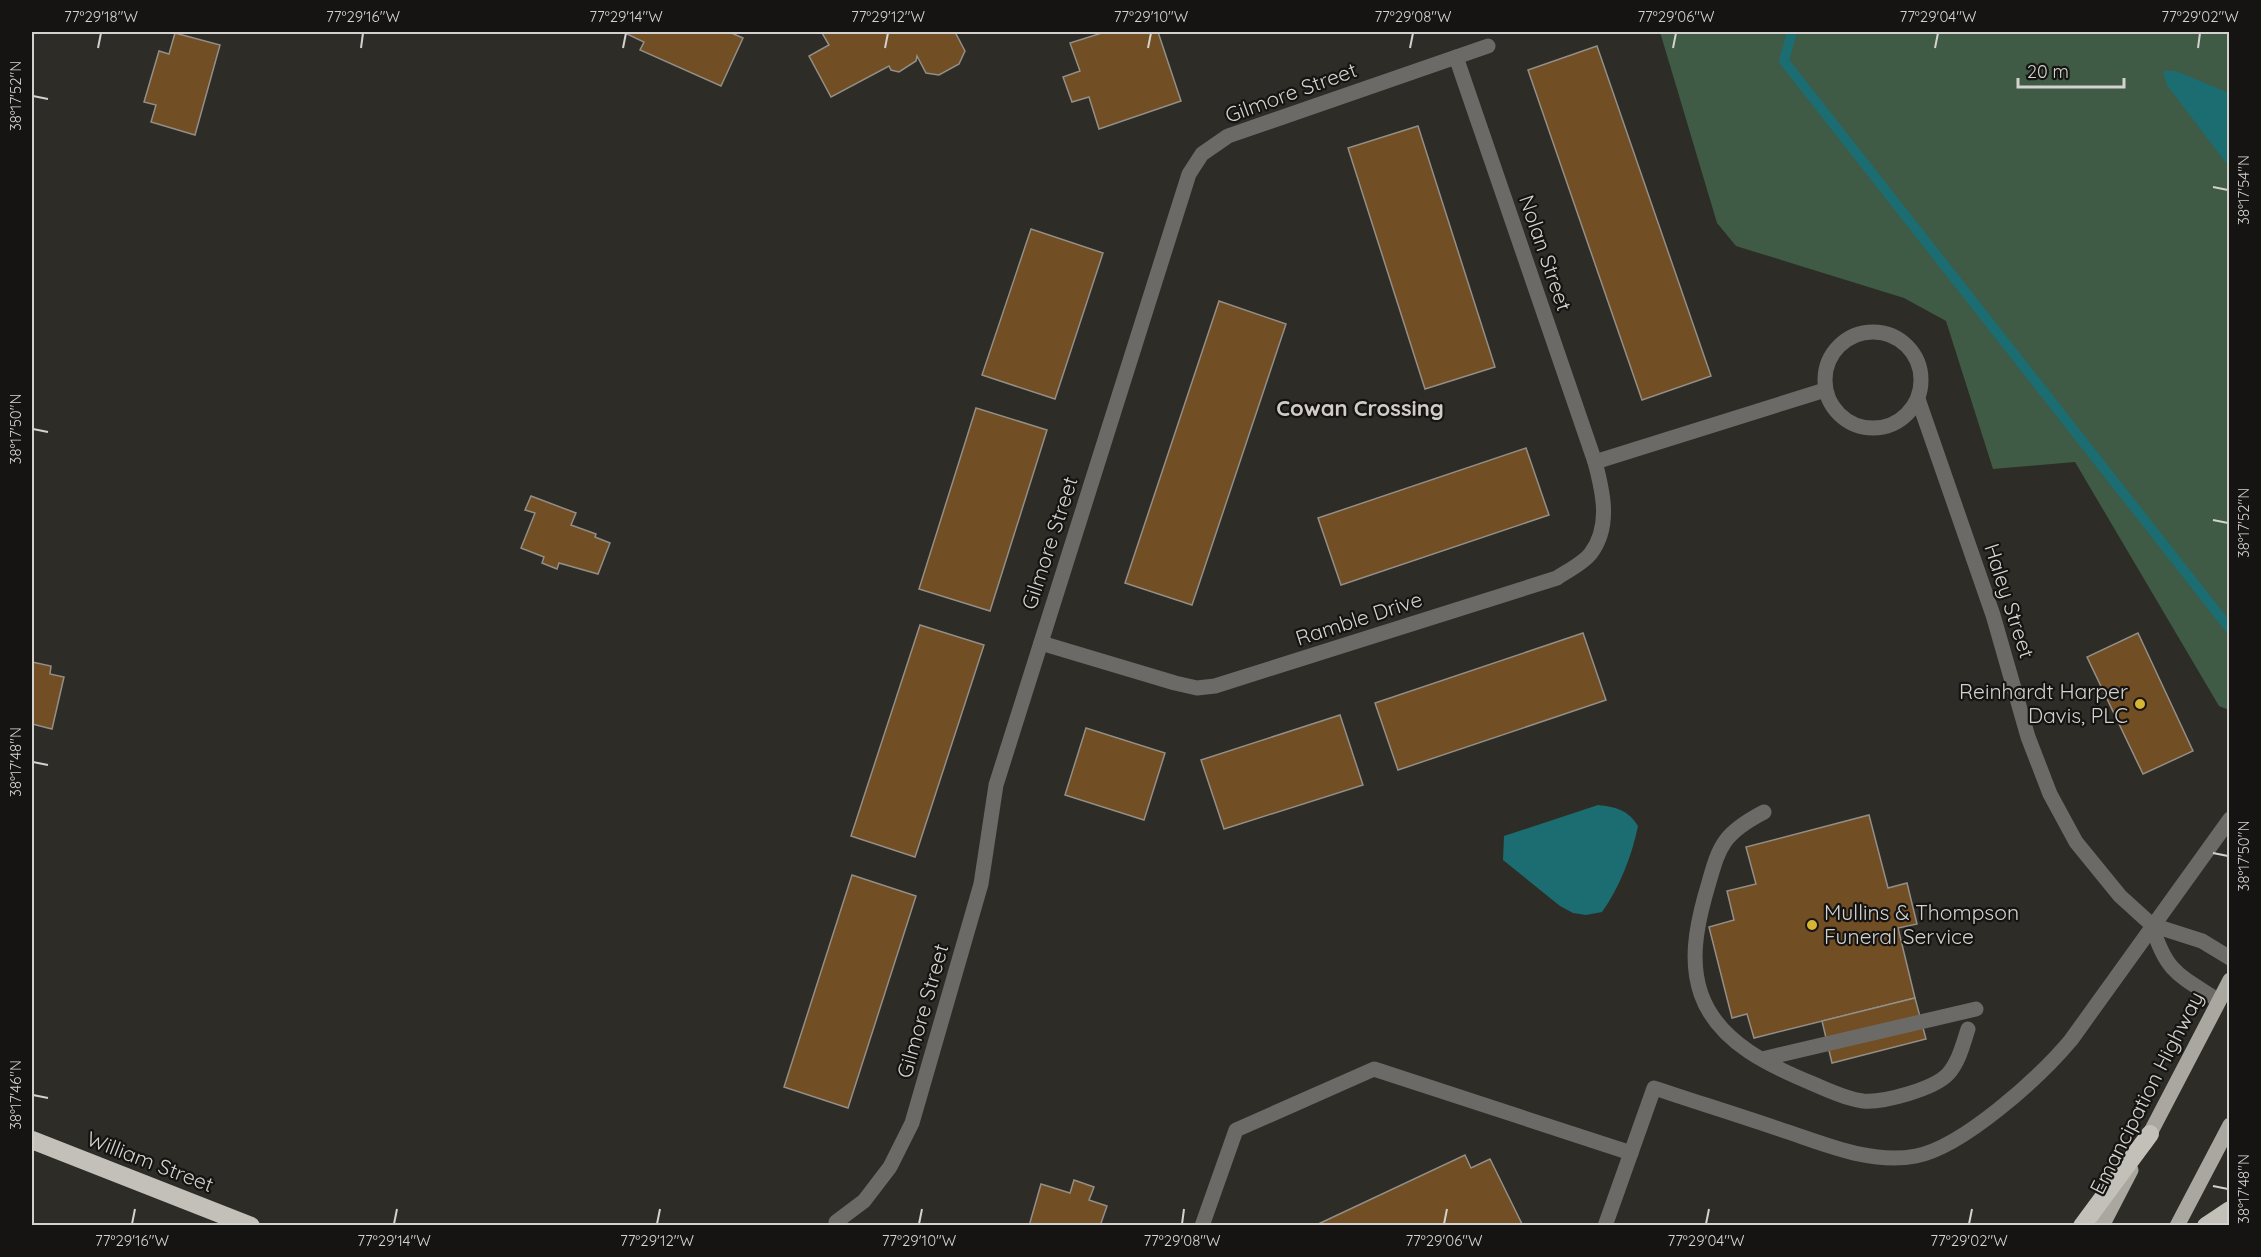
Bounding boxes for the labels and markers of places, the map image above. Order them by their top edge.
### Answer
place label: Reinhardt Harper Davis, PLC [1959,678,2128,728]
marker: Reinhardt Harper Davis, PLC [2133,697,2147,711]
place label: Mullins & Thompson Funeral Service [1824,899,2019,949]
marker: Mullins & Thompson Funeral Service [1805,918,1819,932]

